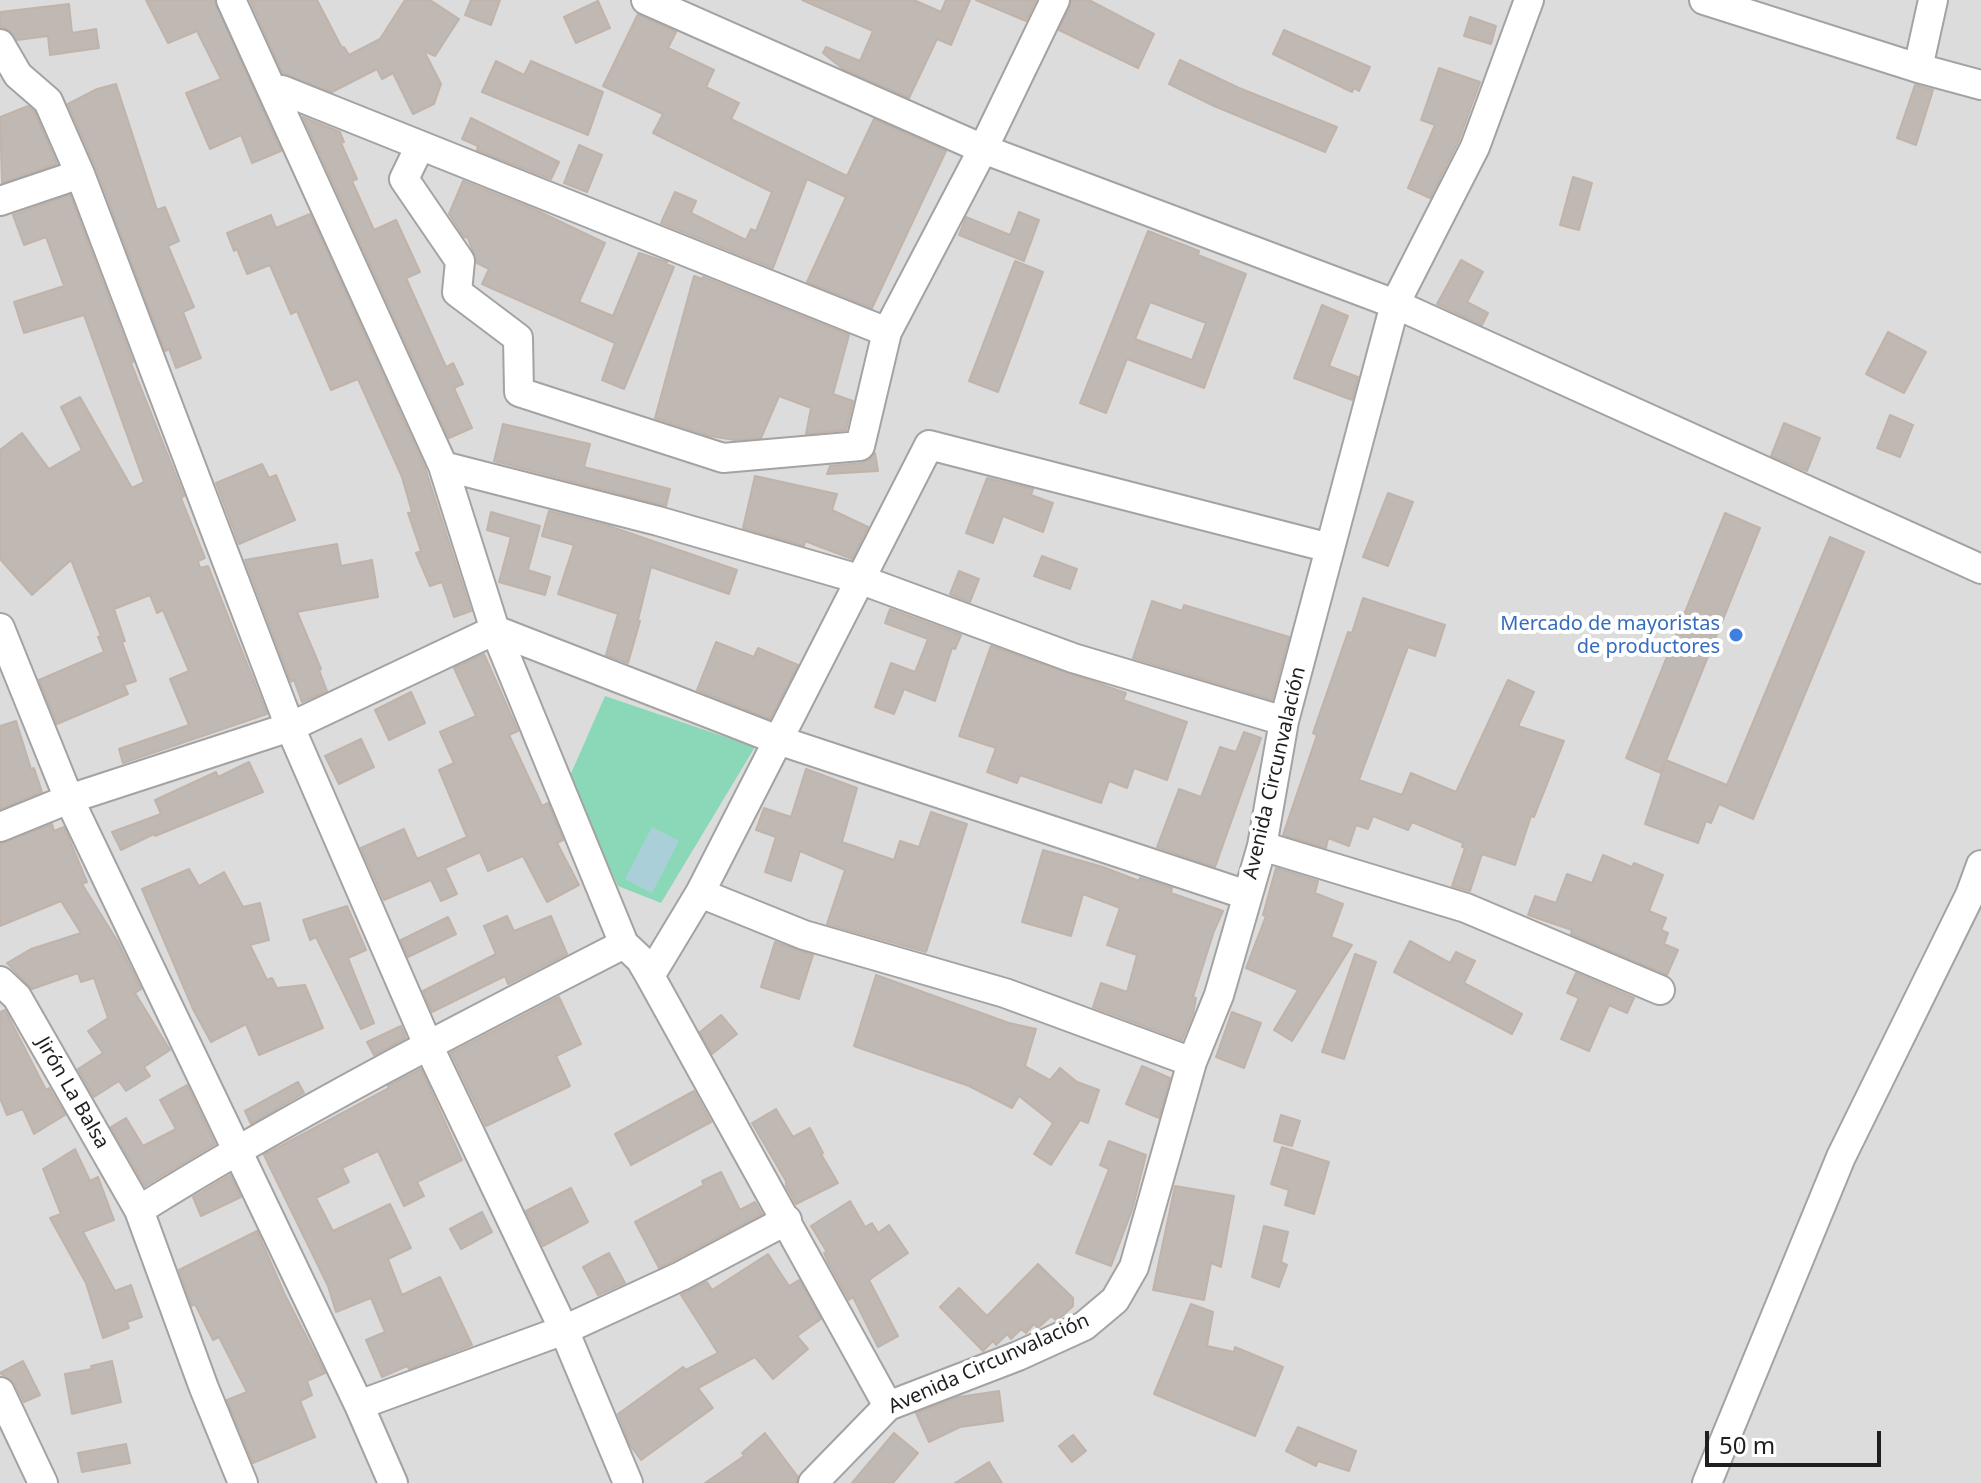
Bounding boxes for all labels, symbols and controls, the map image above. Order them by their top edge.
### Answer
place label: Mercado de mayoristas de productores [1500,612,1720,659]
marker: Mercado de mayoristas de productores [1727,626,1745,644]
street label: Avenida Circunvalación [1239,664,1311,882]
street label: Jirón La Balsa [30,1033,114,1153]
street label: Avenida Circunvalación [885,1309,1093,1419]
scale bar [1709,1415,1885,1465]
text: 50 m [1719,1428,1775,1461]

